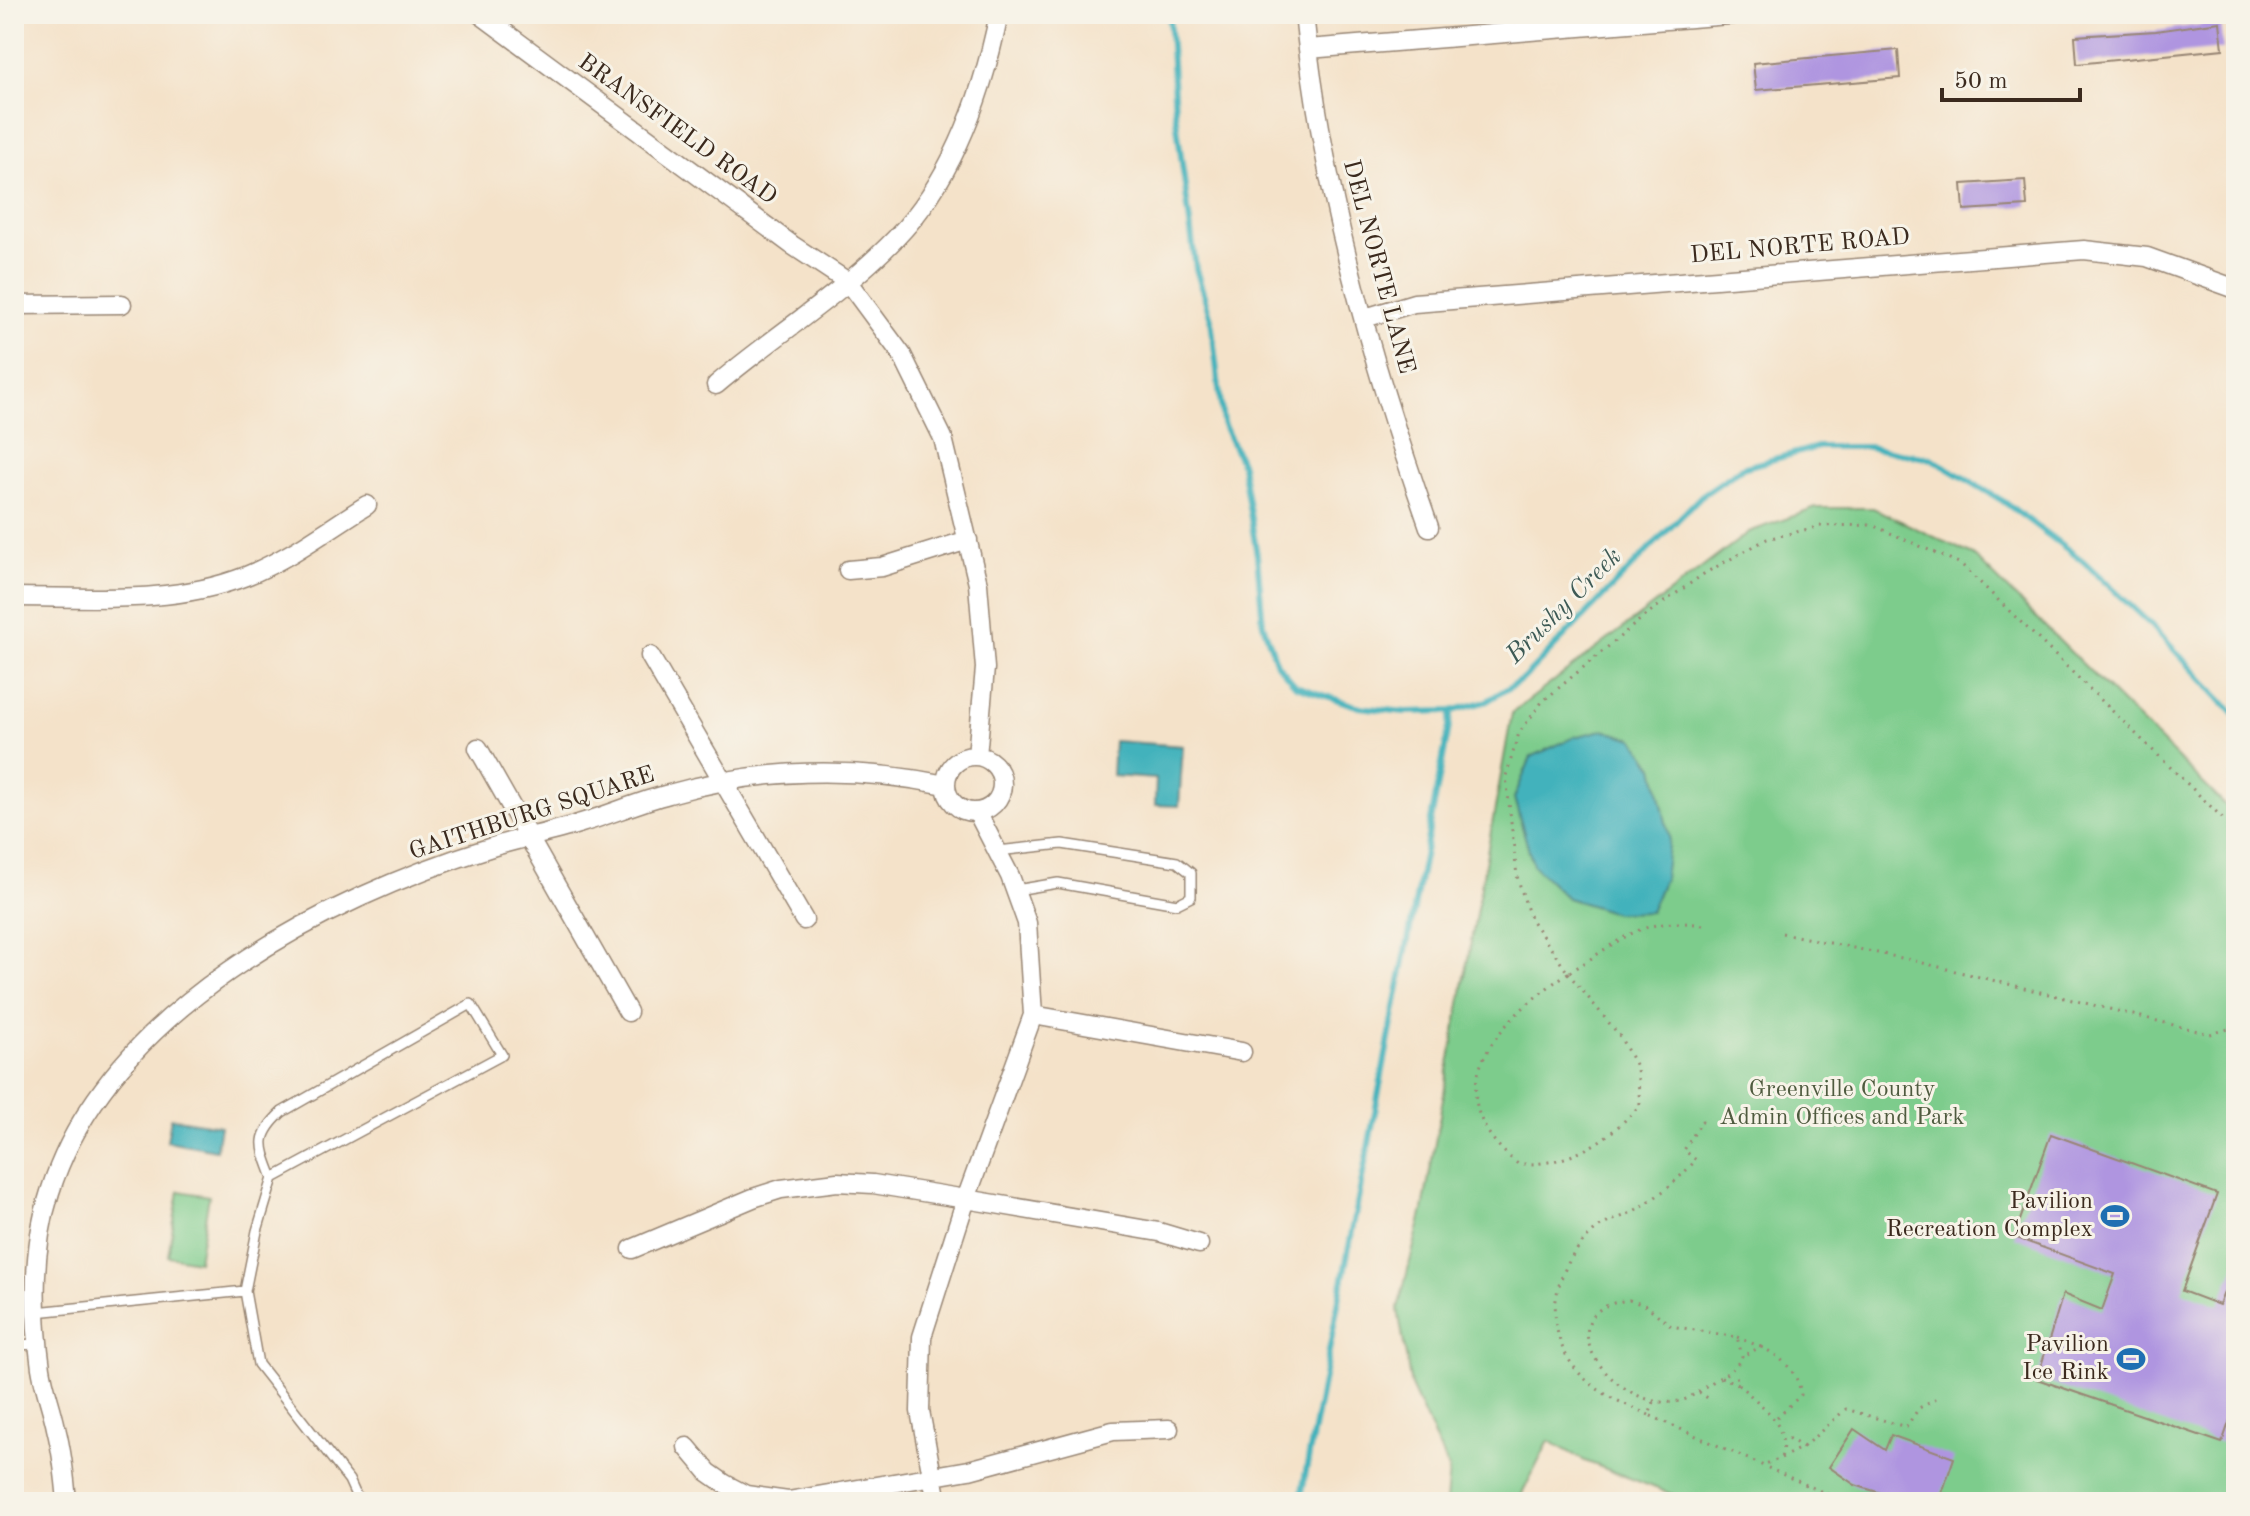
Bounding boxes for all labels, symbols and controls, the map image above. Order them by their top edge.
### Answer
street label: BRANSFIELD ROAD [573,50,781,210]
scale bar [1942,52,2080,102]
text: 50 m [1954,70,2008,94]
street label: DEL NORTE LANE [1338,157,1418,377]
street label: DEL NORTE ROAD [1689,225,1911,269]
water label: Brushy Creek [1501,543,1627,669]
street label: GAITHBURG SQUARE [406,763,658,865]
park label: Greenville County Admin Offices and Park [1719,1078,1965,1130]
place label: Pavilion Recreation Complex [1886,1190,2093,1242]
sports icon: Pavilion Recreation Complex [2100,1201,2130,1231]
place label: Pavilion Ice Rink [2022,1333,2109,1385]
sports icon: Pavilion Ice Rink [2116,1344,2146,1374]

